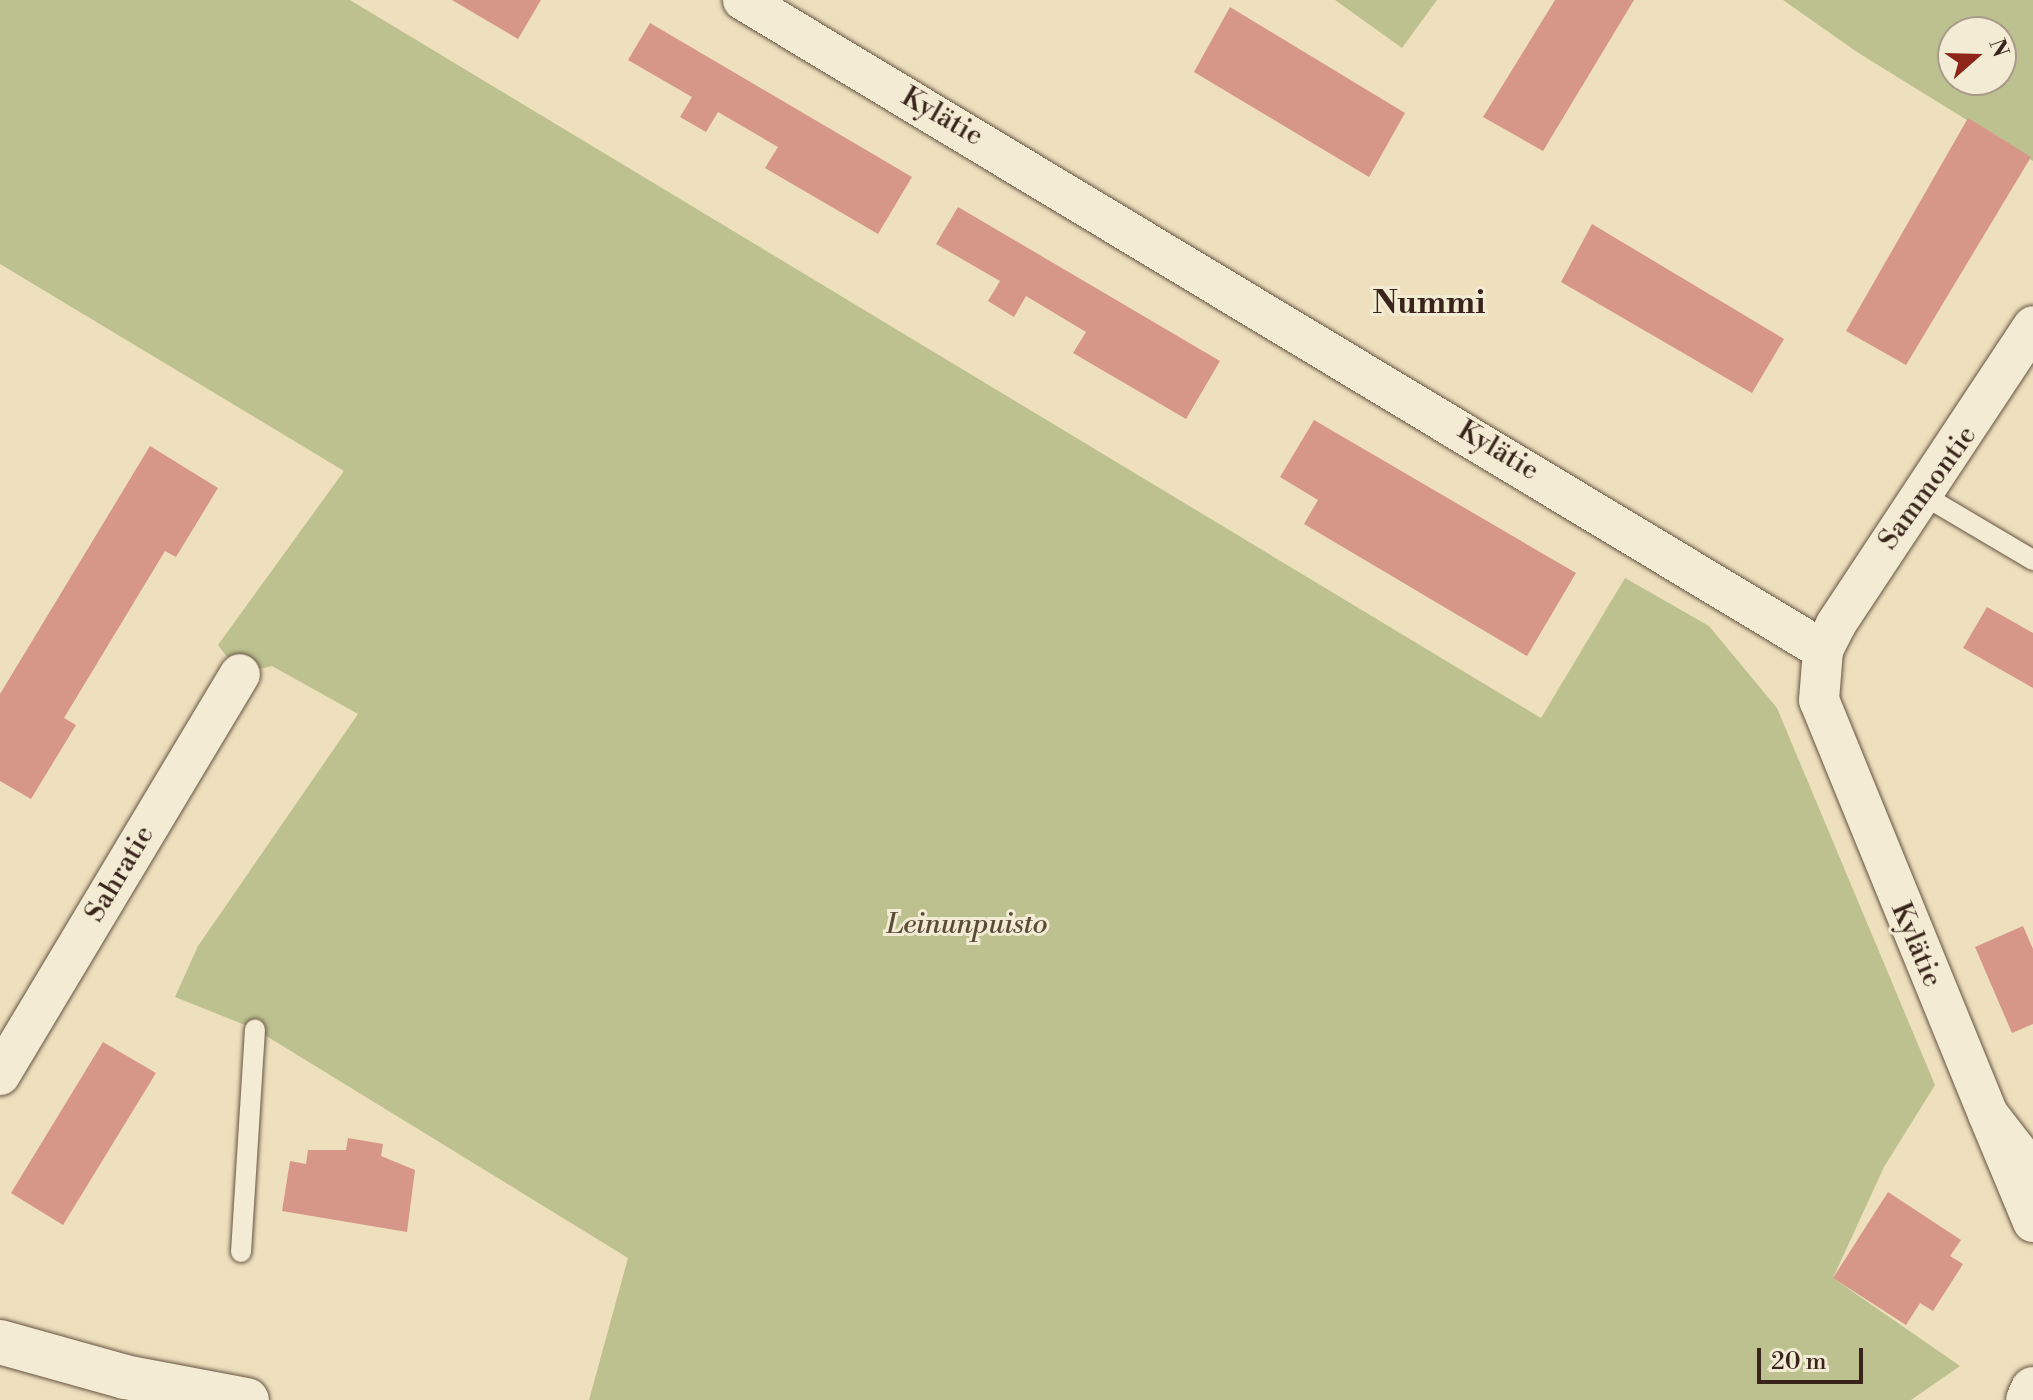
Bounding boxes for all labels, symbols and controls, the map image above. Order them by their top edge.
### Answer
north arrow [1937,16,2017,96]
text: N [1982,36,2014,61]
street label: Kylätie [895,80,989,154]
district label: Nummi [1373,284,1485,322]
street label: Kylätie [1451,414,1545,488]
street label: Sammontie [1872,419,1984,557]
street label: Sahratie [78,820,162,928]
street label: Kylätie [1883,898,1949,992]
park label: Leinunpuisto [887,908,1047,942]
scale bar [1761,1332,1867,1382]
text: 20 m [1771,1347,1827,1377]

